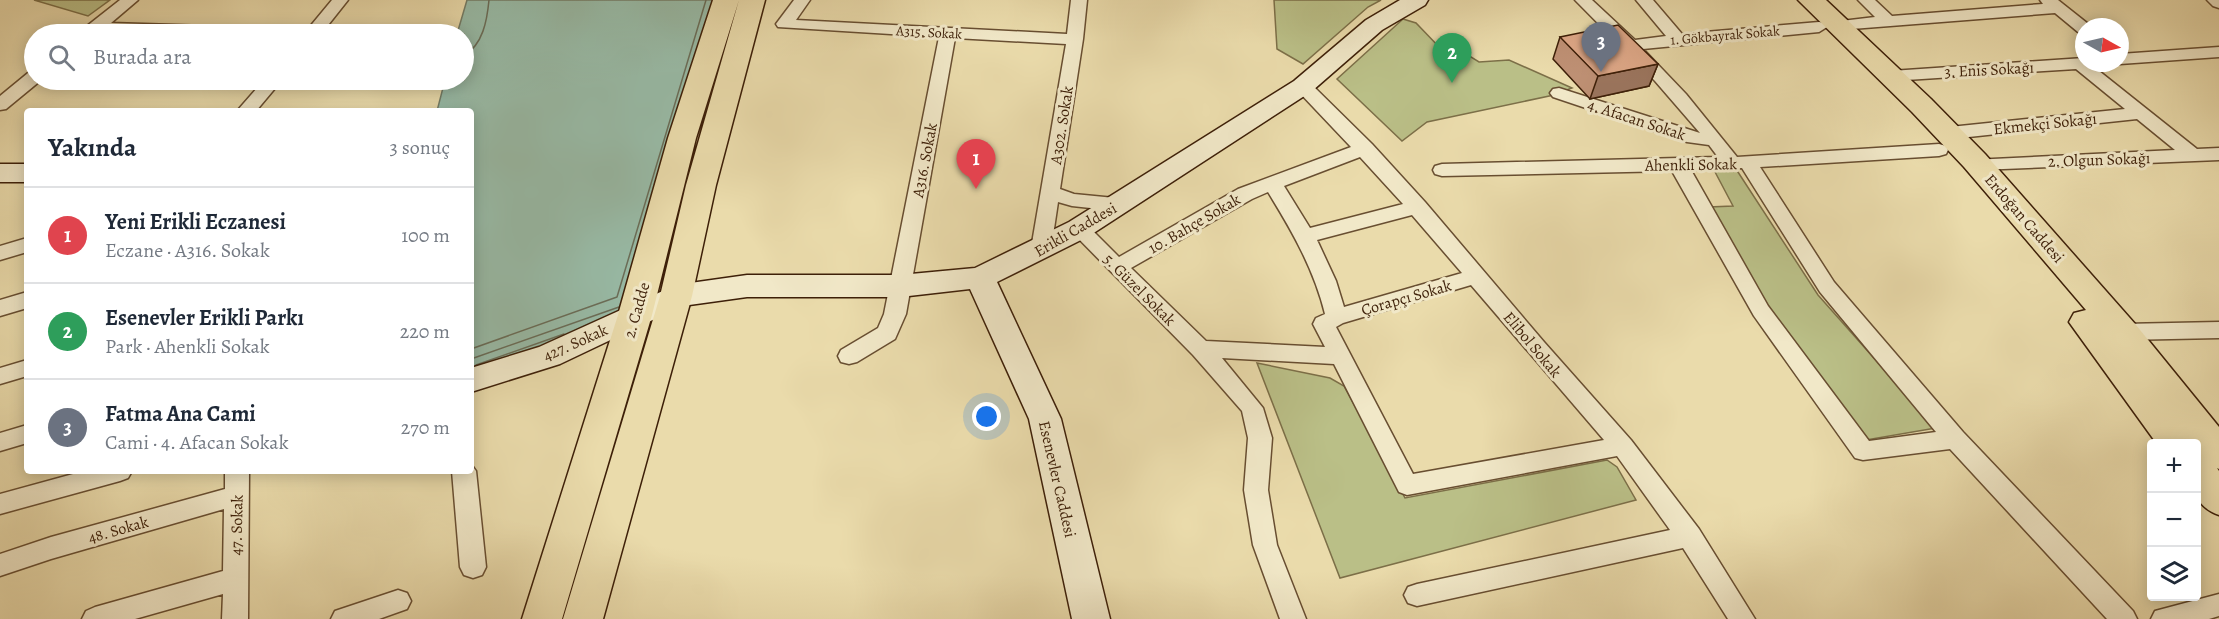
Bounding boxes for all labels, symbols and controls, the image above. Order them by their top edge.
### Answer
north arrow [2075,18,2129,72]
street label: A315. Sokak [895,21,962,44]
street label: 1. Gökbayrak Sokak [1669,21,1781,50]
pin: 3 [1582,22,1620,72]
search box [24,24,474,90]
pin: 2 [1432,34,1472,83]
icon: search [45,41,78,74]
text: Burada ara [93,42,192,72]
street label: 3. Enis Sokağı [1944,57,2035,83]
street label: A302. Sokak [1045,84,1079,167]
street label: 4. Afacan Sokak [1585,94,1689,146]
street label: Ekmekçi Sokağı [1992,108,2098,140]
street label: A316. Sokak [907,121,943,200]
text: Yakında [48,130,137,165]
text: 3 sonuç [389,134,450,161]
pin: 1 [956,140,996,189]
street label: 2. Olgun Sokağı [2047,147,2151,173]
street label: Ahenkli Sokak [1644,153,1737,177]
street label: Erdoğan Caddesi [1979,169,2069,268]
street label: 10. Bahçe Sokak [1144,188,1245,259]
street label: Erikli Caddesi [1030,197,1121,262]
text: Yeni Erikli Eczanesi [105,207,286,237]
text: 1 [64,222,71,249]
text: 100 m [401,222,450,249]
text: Eczane · A316. Sokak [105,237,270,264]
street label: 5. Güzel Sokak [1098,249,1180,331]
street label: Çorapçı Sokak [1358,275,1454,321]
street label: 2. Cadde [619,280,655,341]
text: Esenevler Erikli Parkı [105,303,304,333]
street label: Elibol Sokak [1498,307,1566,382]
text: 2 [63,318,72,345]
text: 220 m [400,318,450,345]
street label: 427. Sokak [540,319,611,367]
text: Park · Ahenkli Sokak [105,333,270,360]
text: Fatma Ana Cami [105,399,256,429]
your location [972,402,1001,431]
text: 3 [63,414,72,441]
text: 270 m [401,414,450,441]
street label: Esenevler Caddesi [1033,419,1081,540]
text: Cami · 4. Afacan Sokak [105,429,289,456]
map controls [2147,439,2201,601]
button: + [2147,439,2201,493]
button: − [2147,493,2201,547]
street label: 47. Sokak [225,494,249,556]
street label: 48. Sokak [85,511,151,549]
button: layers [2147,547,2201,601]

